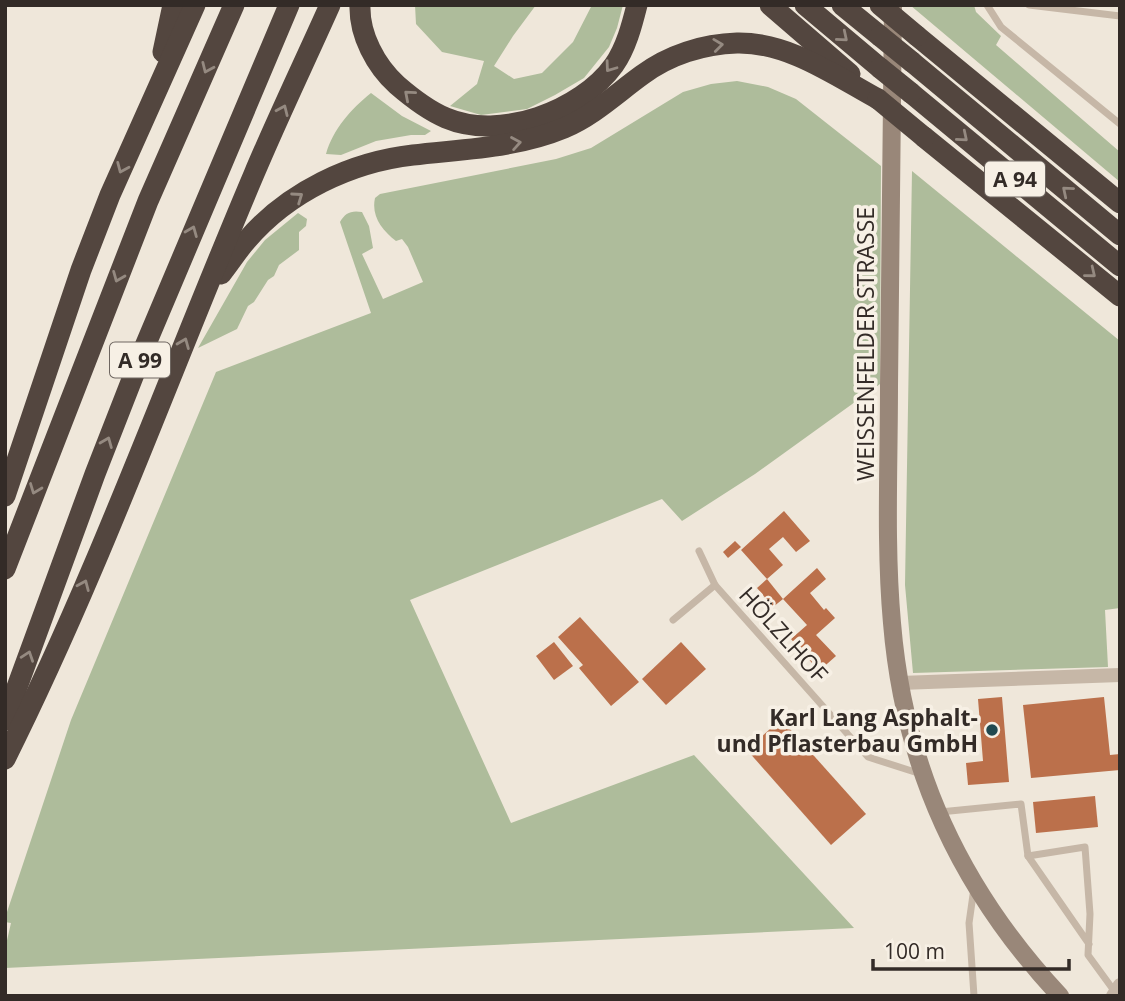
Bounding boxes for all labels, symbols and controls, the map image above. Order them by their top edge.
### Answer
one-way arrow [835,28,847,41]
one-way arrow [712,38,724,53]
one-way arrow [606,60,619,72]
one-way arrow [201,61,215,73]
one-way arrow [404,91,417,103]
one-way arrow [275,105,289,117]
one-way arrow [956,128,968,141]
one-way arrow [510,136,522,151]
one-way arrow [116,160,130,173]
road number: A 94 [985,162,1045,196]
one-way arrow [1063,187,1076,199]
one-way arrow [290,193,303,205]
street label: WEISSENFELDER STRASSE [849,207,881,481]
one-way arrow [184,226,198,238]
one-way arrow [1084,264,1096,277]
one-way arrow [113,271,127,283]
one-way arrow [176,338,190,350]
road number: A 99 [110,342,170,378]
one-way arrow [99,437,113,449]
one-way arrow [29,482,43,494]
street label: HÖLZLHOF [732,579,836,689]
one-way arrow [76,580,90,593]
one-way arrow [20,650,34,662]
place label: Karl Lang Asphalt- und Pflasterbau GmbH [717,701,978,759]
marker: Karl Lang Asphalt- und Pflasterbau GmbH [984,722,1000,738]
scale bar [873,928,1069,972]
text: 100 m [884,937,945,965]

